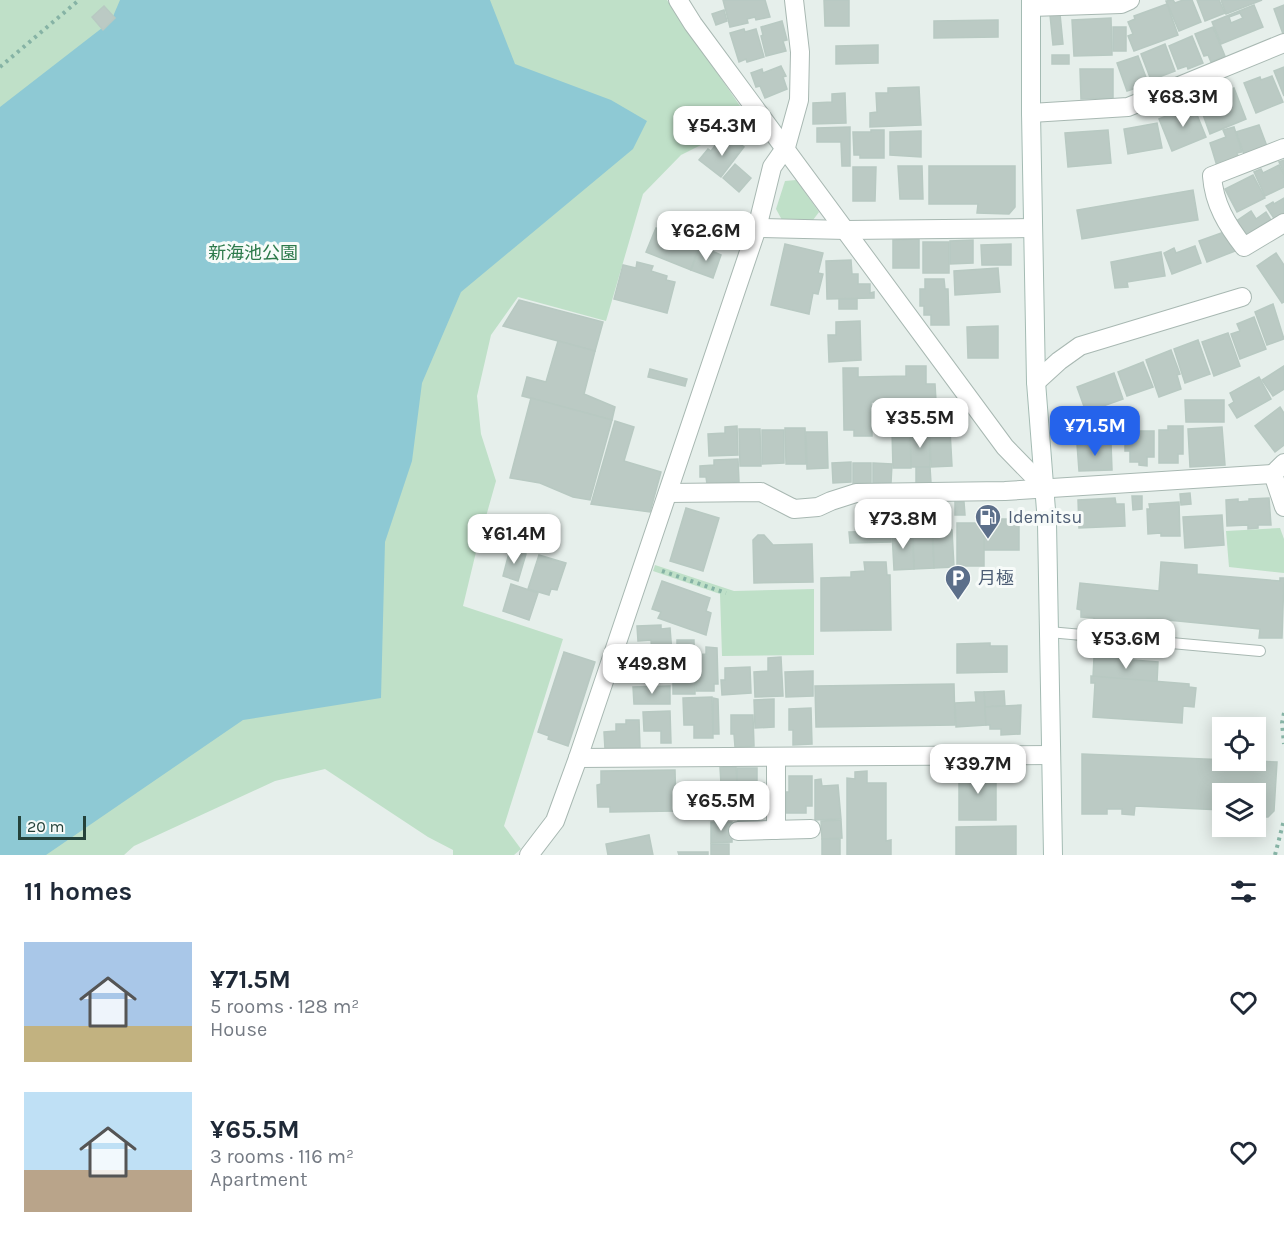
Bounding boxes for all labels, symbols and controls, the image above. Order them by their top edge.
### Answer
pin: ¥68.3M [1134,77,1232,128]
text: ¥68.3M [1147,85,1219,108]
pin: ¥54.3M [673,106,771,157]
text: ¥54.3M [687,114,757,137]
pin: ¥62.6M [657,211,755,262]
text: ¥62.6M [671,219,741,242]
park label: 新海池公園 [208,242,298,264]
pin: ¥35.5M [871,398,969,449]
text: ¥35.5M [885,406,955,429]
pin: ¥71.5M [1046,406,1144,457]
text: ¥71.5M [1064,414,1126,437]
pin: ¥73.8M [854,499,952,550]
fuel station icon: Idemitsu [973,502,1003,540]
place label: Idemitsu [1008,506,1082,528]
text: ¥73.8M [869,507,937,530]
pin: ¥61.4M [465,514,563,565]
text: ¥61.4M [482,522,546,545]
parking icon: 月極 [943,563,973,601]
place label: 月極 [978,567,1014,589]
pin: ¥53.6M [1077,619,1175,670]
text: ¥53.6M [1091,627,1161,650]
pin: ¥49.8M [603,644,701,695]
text: ¥49.8M [617,652,687,675]
map controls [1212,717,1266,837]
button: locate [1212,717,1266,771]
pin: ¥39.7M [929,744,1027,795]
text: ¥39.7M [944,752,1012,775]
pin: ¥65.5M [672,781,770,832]
button: layers [1212,783,1266,837]
text: ¥65.5M [687,789,755,812]
scale bar [18,813,86,840]
text: 20 m [27,817,65,836]
icon: filters [1227,875,1260,908]
text: 11 homes [24,876,132,907]
text: ¥71.5M [210,964,291,995]
icon: home [72,966,144,1038]
icon: heart [1227,986,1260,1019]
text: 5 rooms · 128 m² [210,995,359,1018]
text: House [210,1018,267,1041]
text: ¥65.5M [210,1114,300,1145]
icon: home [72,1116,144,1188]
icon: heart [1227,1136,1260,1169]
text: 3 rooms · 116 m² [210,1145,354,1168]
text: Apartment [210,1168,308,1191]

